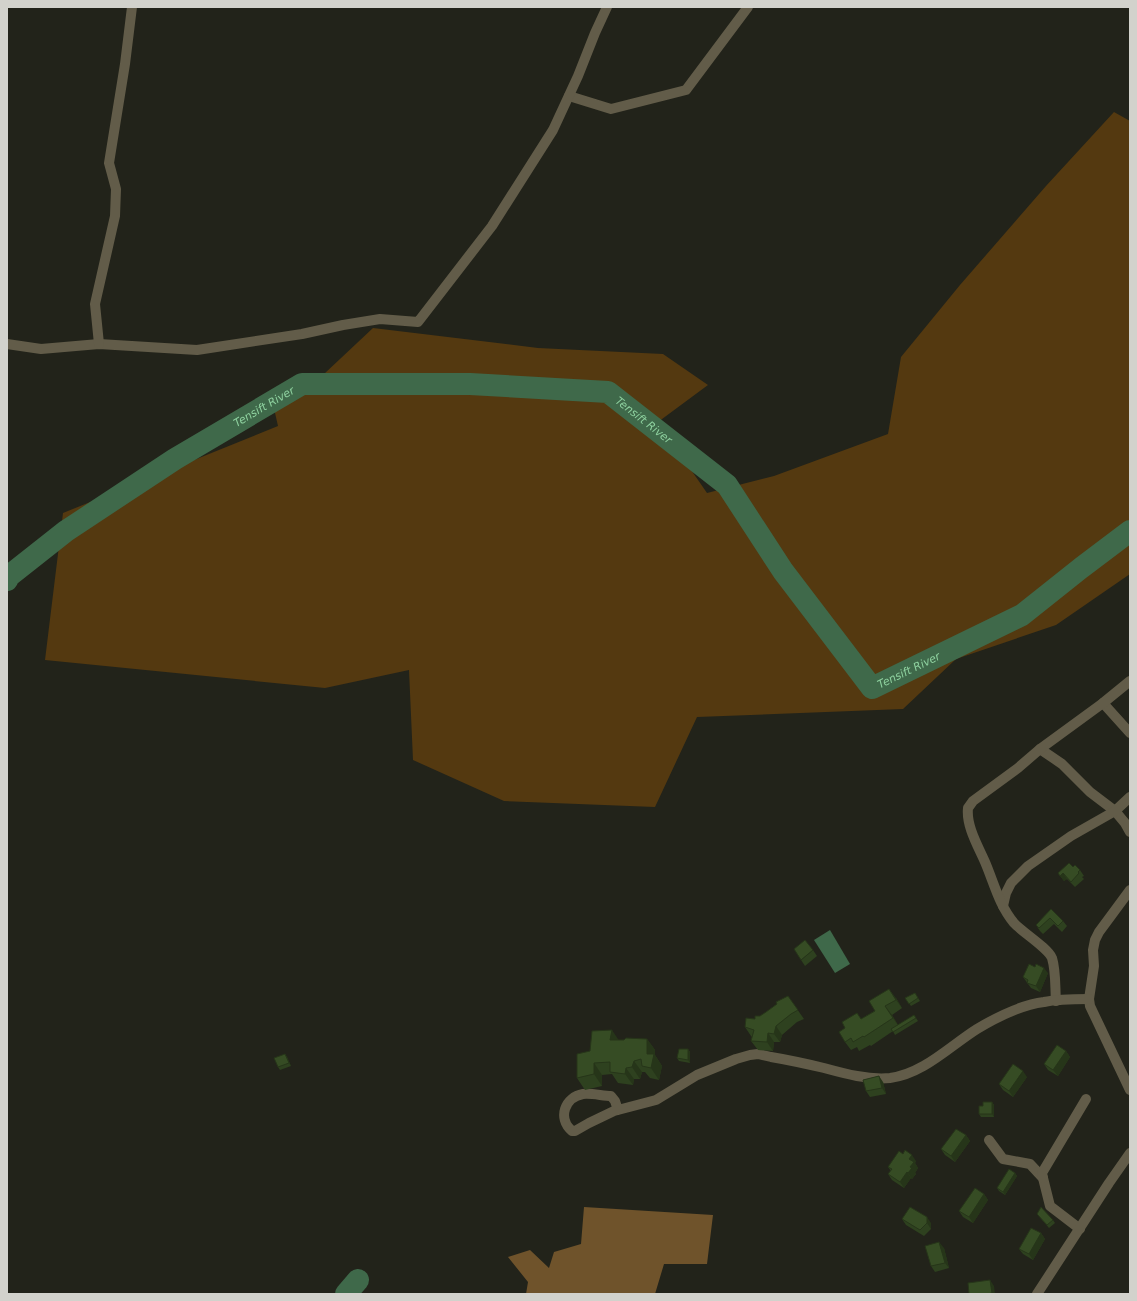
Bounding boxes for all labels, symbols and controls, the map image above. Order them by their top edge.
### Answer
water label: Tensift River [231,383,298,429]
water label: Tensift River [613,394,676,447]
water label: Tensift River [875,649,944,691]

